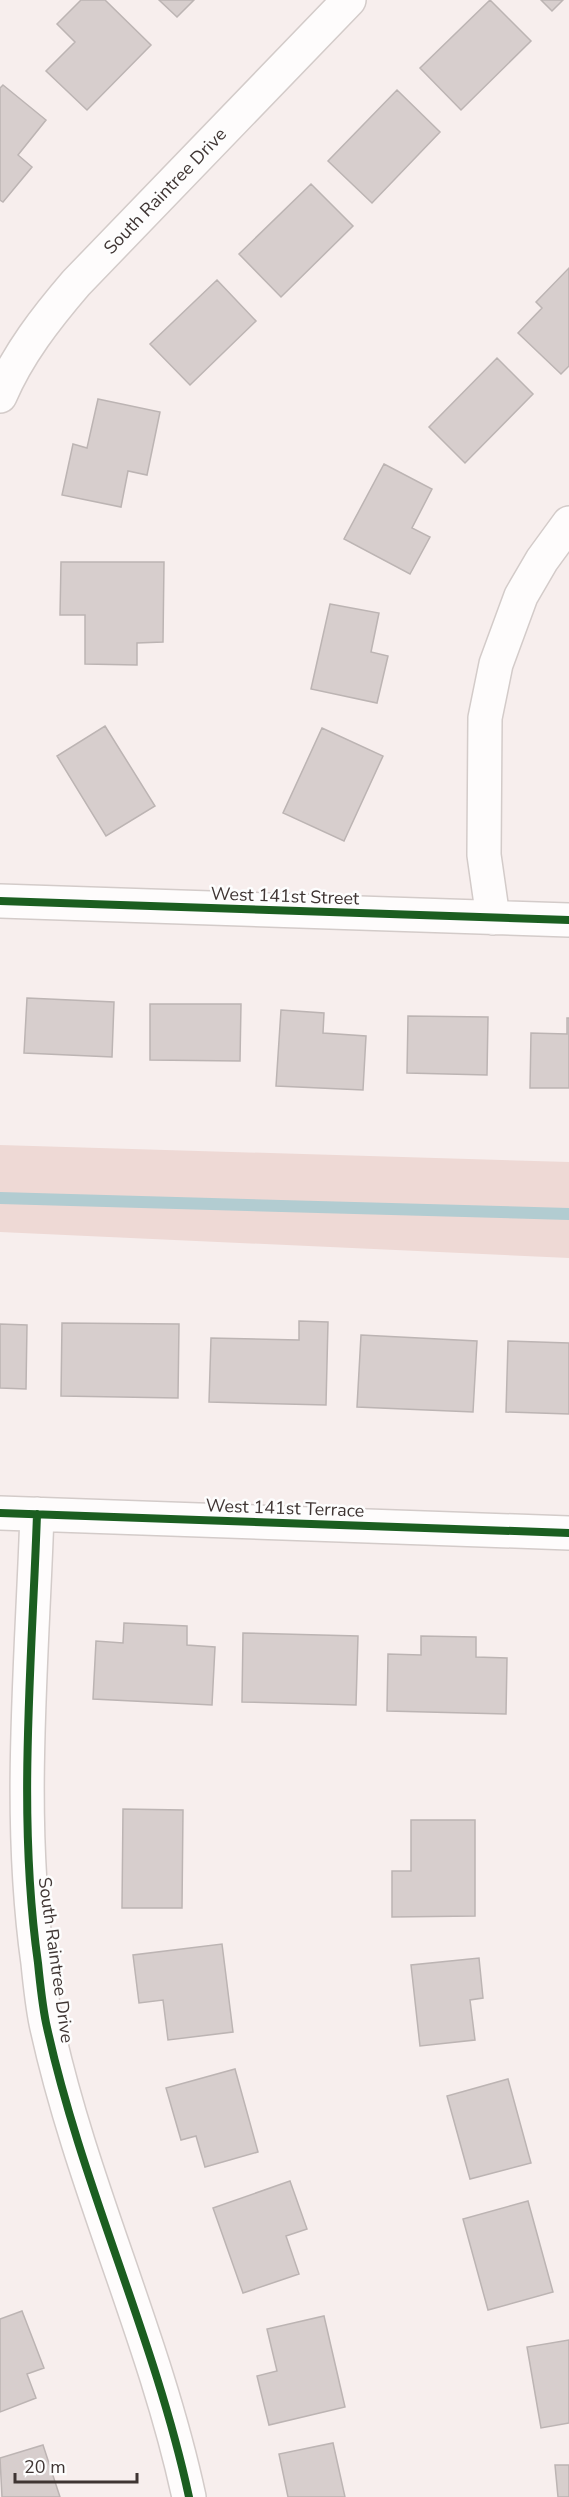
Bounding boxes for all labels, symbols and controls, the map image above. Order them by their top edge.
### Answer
street label: South Raintree Drive [98,122,232,260]
street label: West 141st Street [210,881,360,911]
street label: West 141st Terrace [205,1493,365,1523]
street label: South Raintree Drive [32,1875,80,2045]
scale bar [15,2446,136,2484]
text: 20 m [24,2455,66,2479]

